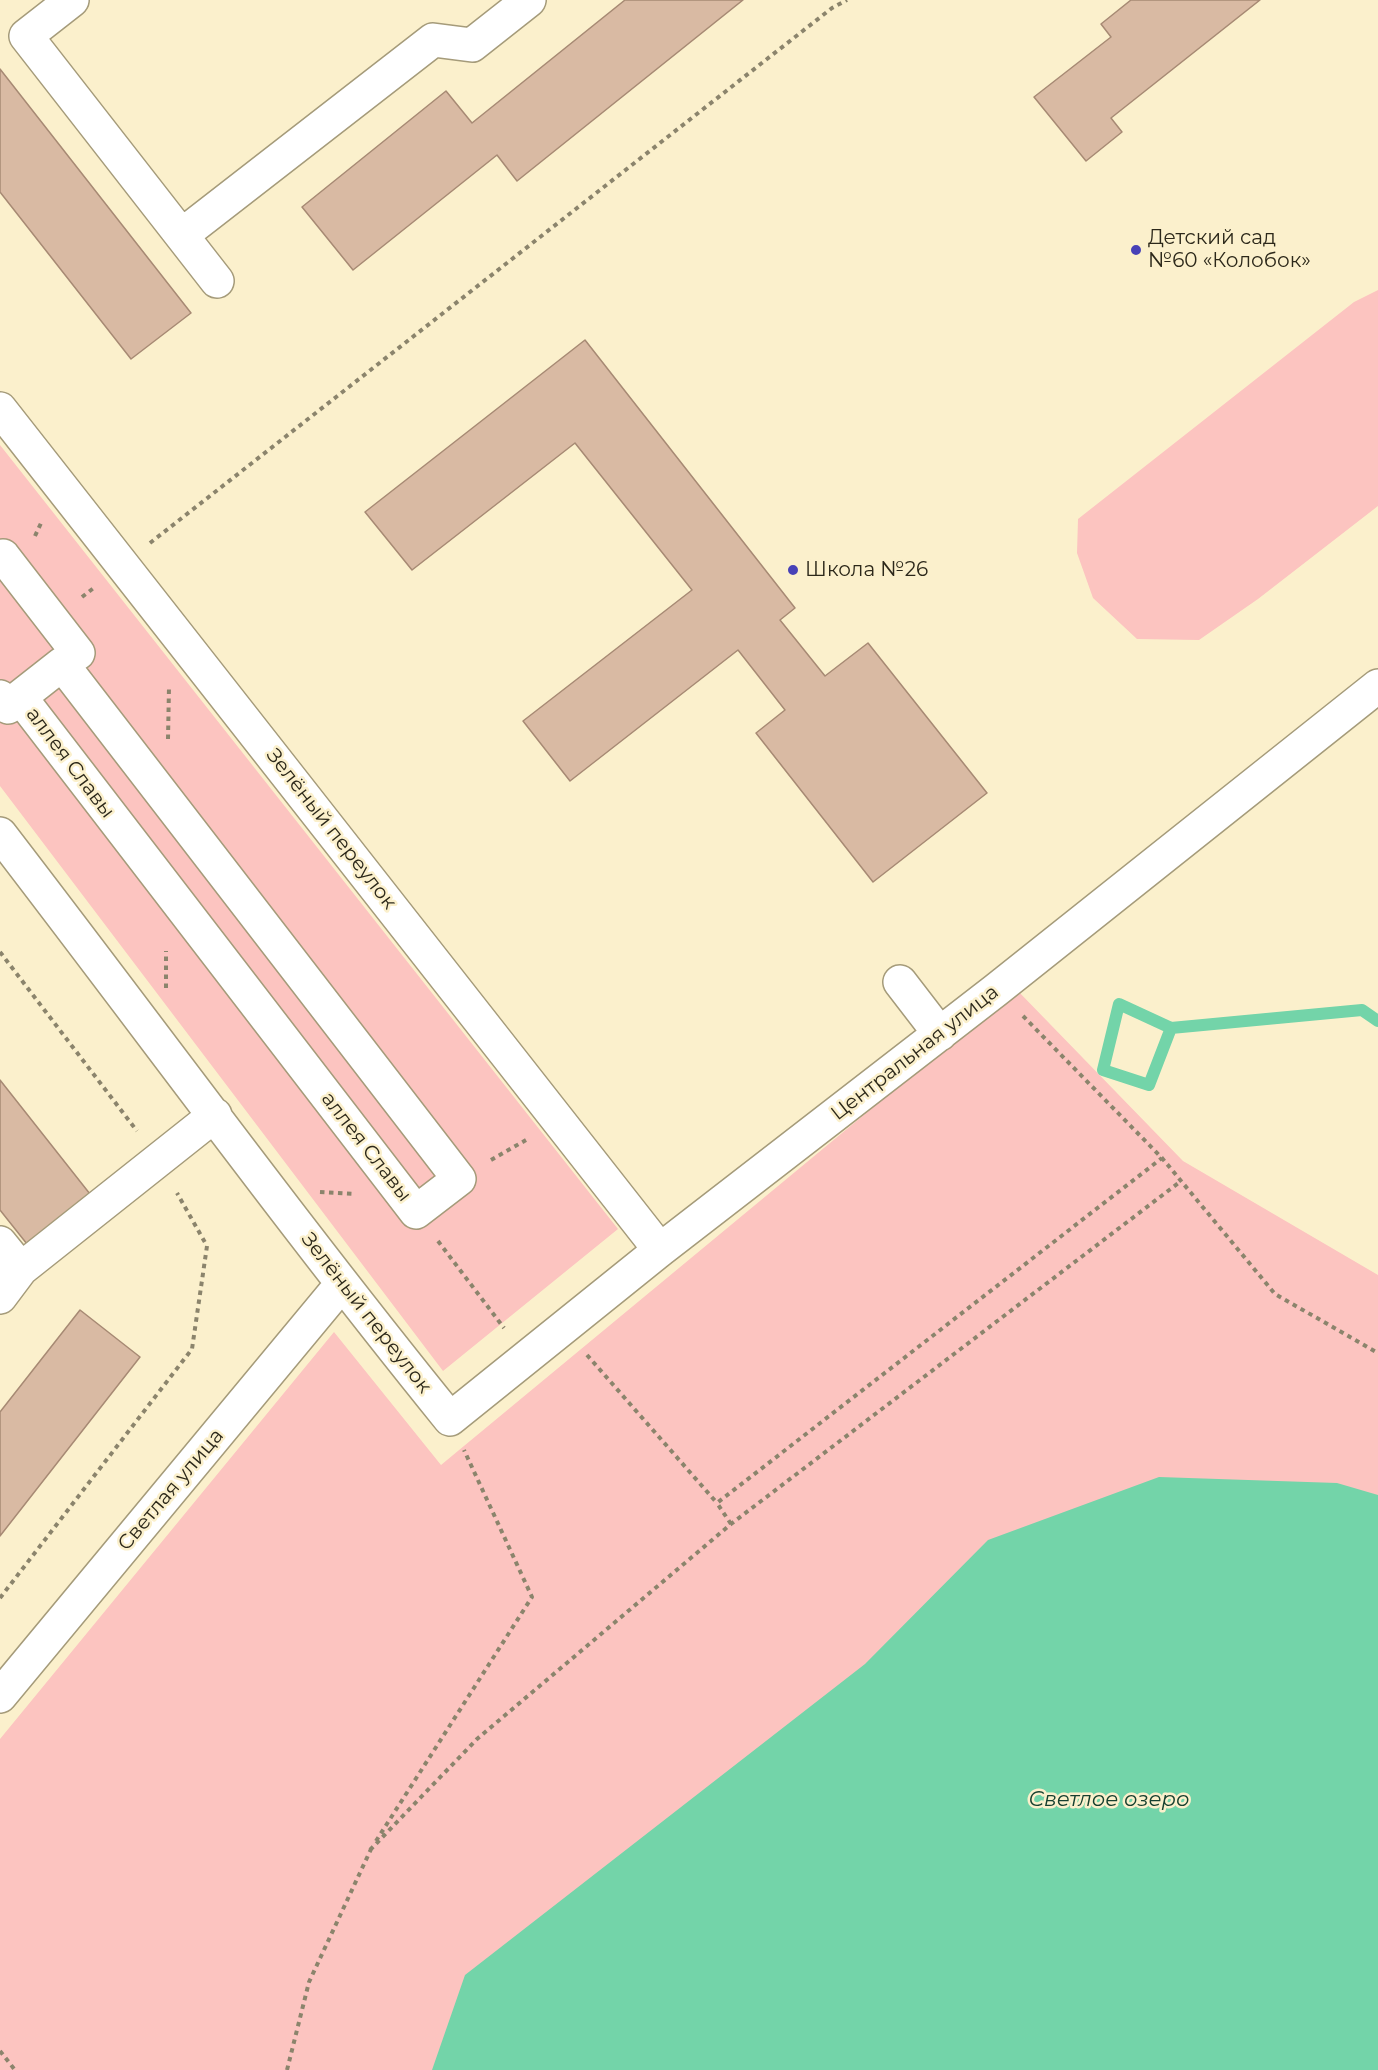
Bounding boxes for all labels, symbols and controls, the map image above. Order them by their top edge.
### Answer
place label: Детский сад №60 «Колобок» [1148,226,1311,273]
marker: Детский сад №60 «Колобок» [1129,243,1143,257]
place label: Школа №26 [805,558,928,582]
marker: Школа №26 [786,563,800,577]
street label: аллея Славы [21,703,119,823]
street label: Зелёный переулок [261,744,401,914]
street label: Центральная улица [827,980,1003,1126]
street label: аллея Славы [316,1087,416,1207]
street label: Зелёный переулок [296,1228,436,1398]
street label: Светлая улица [113,1424,229,1556]
water label: Светлое озеро [1028,1787,1190,1813]

